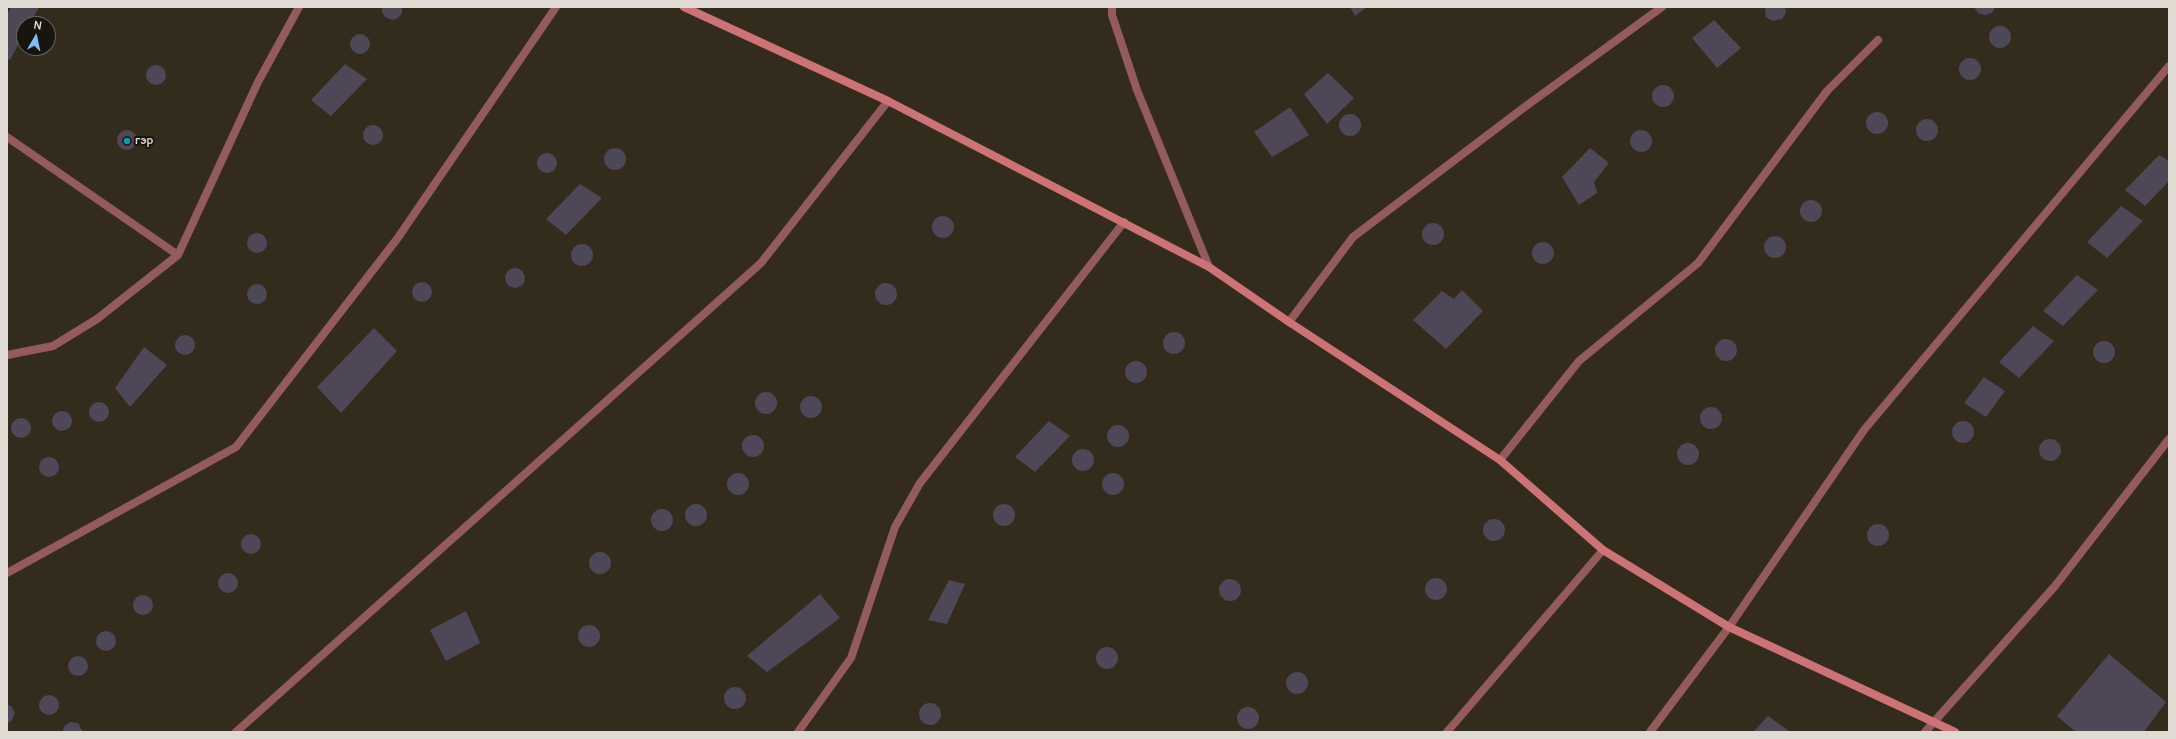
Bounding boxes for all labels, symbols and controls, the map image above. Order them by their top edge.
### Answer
north arrow [16,16,56,56]
text: N [33,17,43,33]
place label: гэр [135,134,153,148]
marker: гэр [122,136,132,146]

